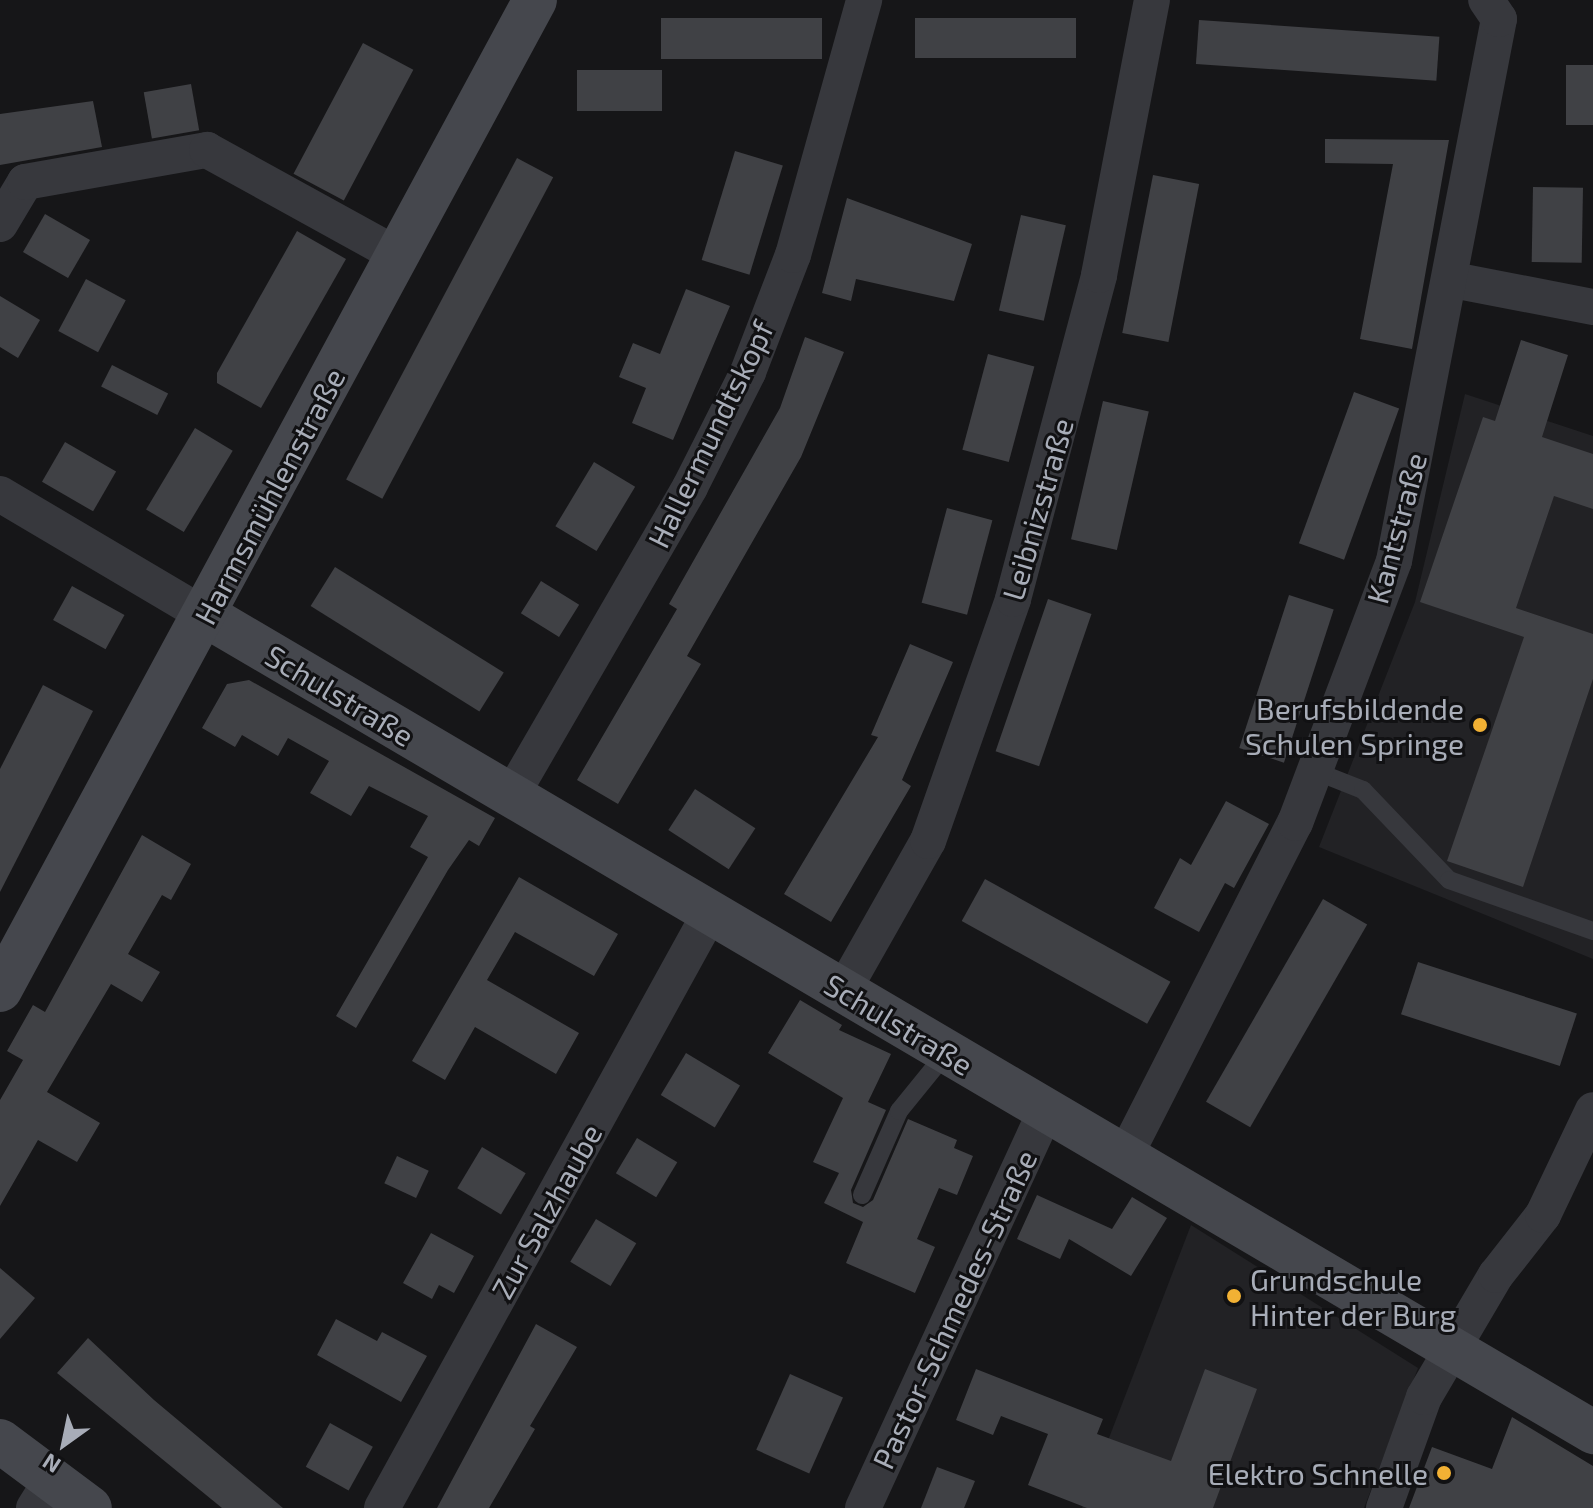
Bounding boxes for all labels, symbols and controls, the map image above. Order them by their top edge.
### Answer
street label: Hallermundtskopf [640,315,780,553]
street label: Harmsmühlenstraße [186,362,352,630]
street label: Leibnizstraße [994,414,1080,604]
street label: Kantstraße [1359,449,1433,607]
street label: Schulstraße [259,637,421,753]
place label: Berufsbildende Schulen Springe [1245,690,1464,760]
marker: Berufsbildende Schulen Springe [1471,716,1489,734]
street label: Schulstraße [818,966,980,1082]
street label: Zur Salzhaube [483,1117,609,1305]
street label: Pastor-Schmedes-Straße [864,1144,1044,1474]
place label: Grundschule Hinter der Burg [1250,1261,1458,1332]
marker: Grundschule Hinter der Burg [1225,1287,1243,1305]
north arrow [24,1404,104,1484]
text: N [37,1449,65,1479]
place label: Elektro Schnelle [1208,1455,1428,1491]
marker: Elektro Schnelle [1435,1464,1453,1482]

